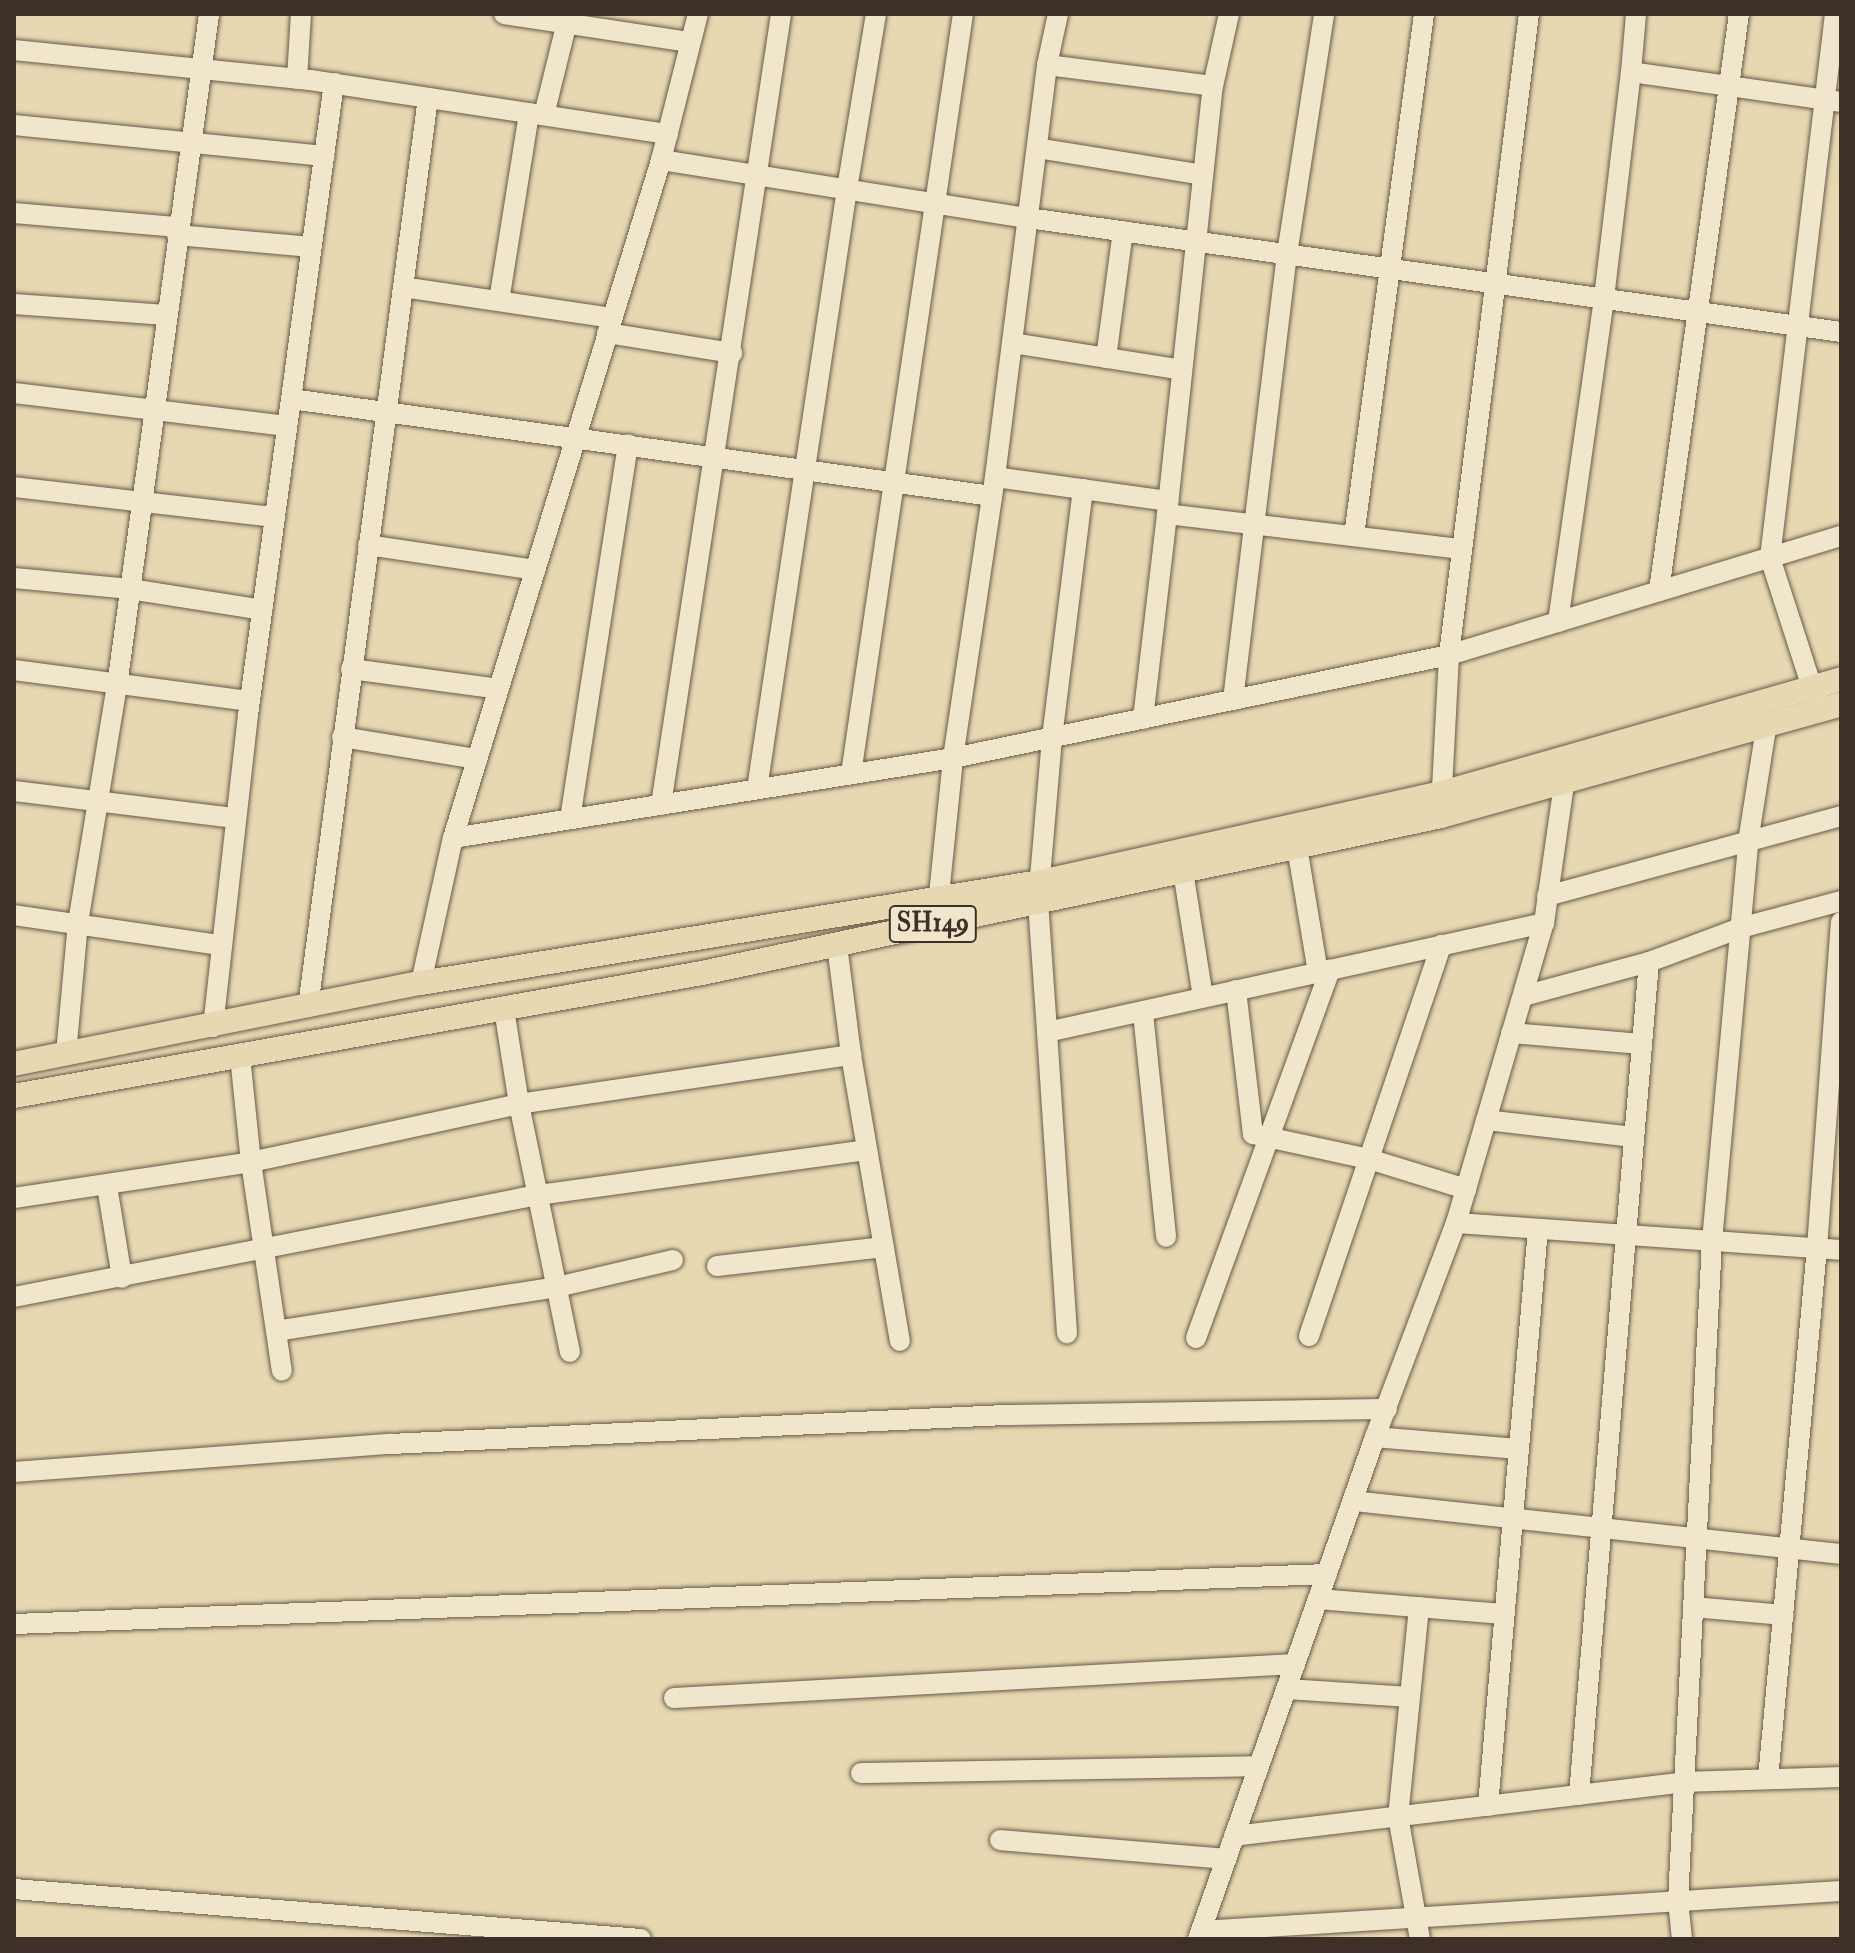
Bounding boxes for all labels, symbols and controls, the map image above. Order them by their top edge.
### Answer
road number: SH149 [887,902,979,946]

